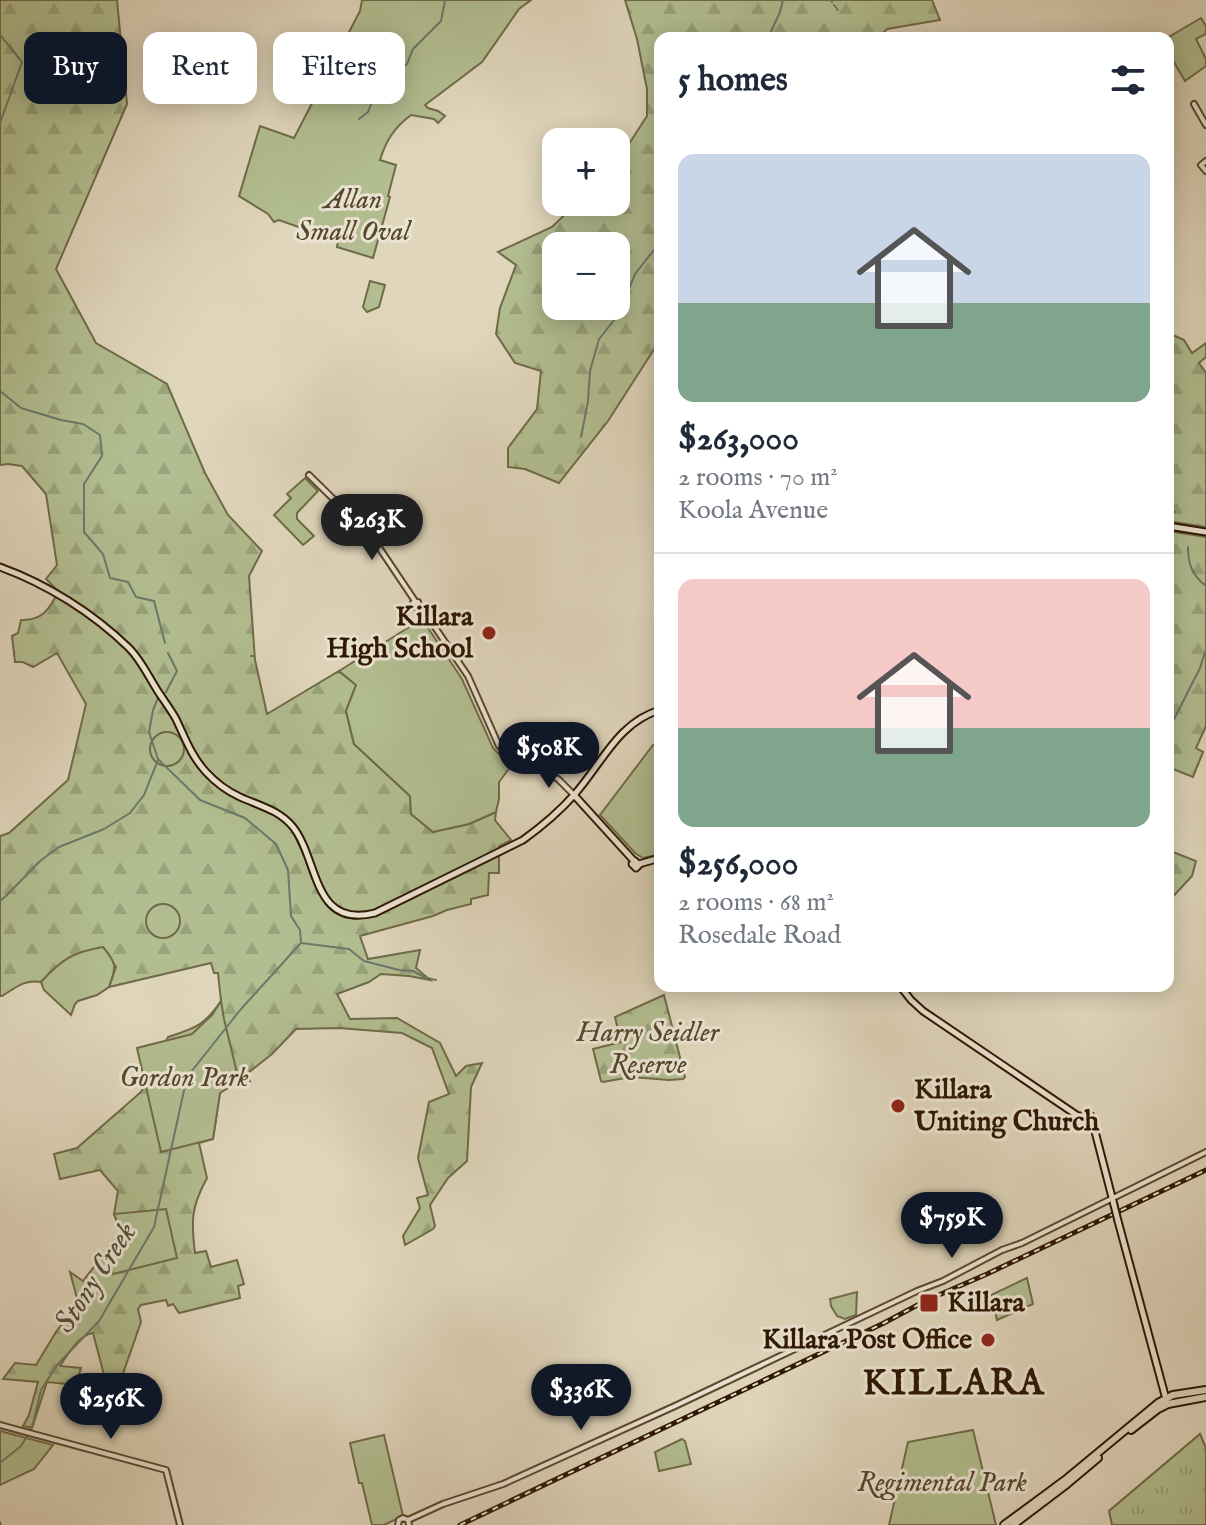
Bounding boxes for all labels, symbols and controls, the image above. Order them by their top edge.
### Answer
chip: Buy [24,32,127,104]
chip: Rent [143,32,257,104]
chip: Filters [273,32,405,104]
icon: filters [1106,58,1150,102]
text: 5 homes [678,59,788,102]
map controls [542,128,630,320]
button: + [542,128,630,216]
park label: Allan Small Oval [296,183,412,250]
icon: home [842,206,986,350]
button: − [542,232,630,320]
text: $263,000 [678,418,799,461]
text: 2 rooms · 70 m² [678,461,838,494]
pin: $263K [316,494,428,562]
text: Koola Avenue [678,494,828,527]
text: $263K [339,503,405,536]
place label: Killara High School [326,600,474,667]
marker: Killara High School [480,624,498,642]
icon: home [842,631,986,775]
pin: $508K [493,722,605,790]
text: $508K [516,731,582,764]
text: $256,000 [678,843,798,886]
text: 2 rooms · 68 m² [678,886,834,919]
text: Rosedale Road [678,919,841,952]
park label: Harry Seidler Reserve [576,1016,721,1083]
park label: Gordon Park [119,1061,249,1096]
place label: Killara Uniting Church [914,1073,1100,1140]
marker: Killara Uniting Church [889,1097,907,1115]
pin: $759K [896,1192,1008,1260]
text: $759K [919,1201,985,1234]
water label: Stony Creek [46,1216,146,1340]
place label: Killara [947,1286,1025,1321]
marker: Killara [918,1292,940,1314]
place label: Killara Post Office [762,1323,972,1358]
marker: Killara Post Office [979,1331,997,1349]
district label: KILLARA [863,1361,1045,1407]
pin: $336K [525,1364,637,1432]
pin: $256K [55,1373,167,1441]
text: $336K [549,1373,613,1406]
text: $256K [78,1382,144,1415]
park label: Regimental Park [857,1466,1027,1501]

